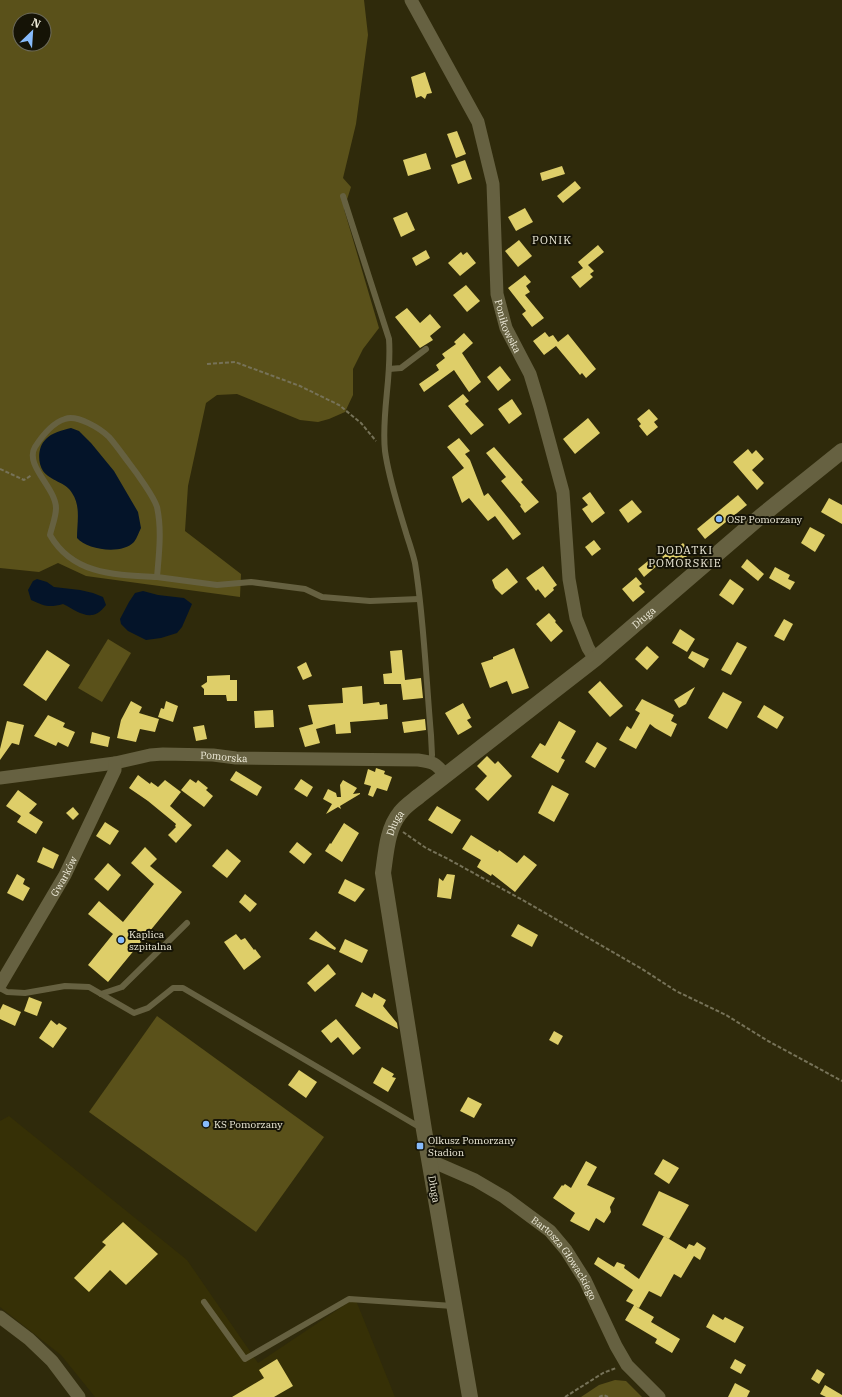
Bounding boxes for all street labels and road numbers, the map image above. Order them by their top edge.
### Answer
street label: Ponikowska [492,298,525,355]
street label: Długa [629,603,659,631]
street label: Pomorska [200,748,248,765]
street label: Długa [383,807,407,837]
street label: Gwarków [47,854,80,899]
street label: Długa [425,1174,443,1204]
street label: Bartosza Głowackiego [529,1213,600,1302]

